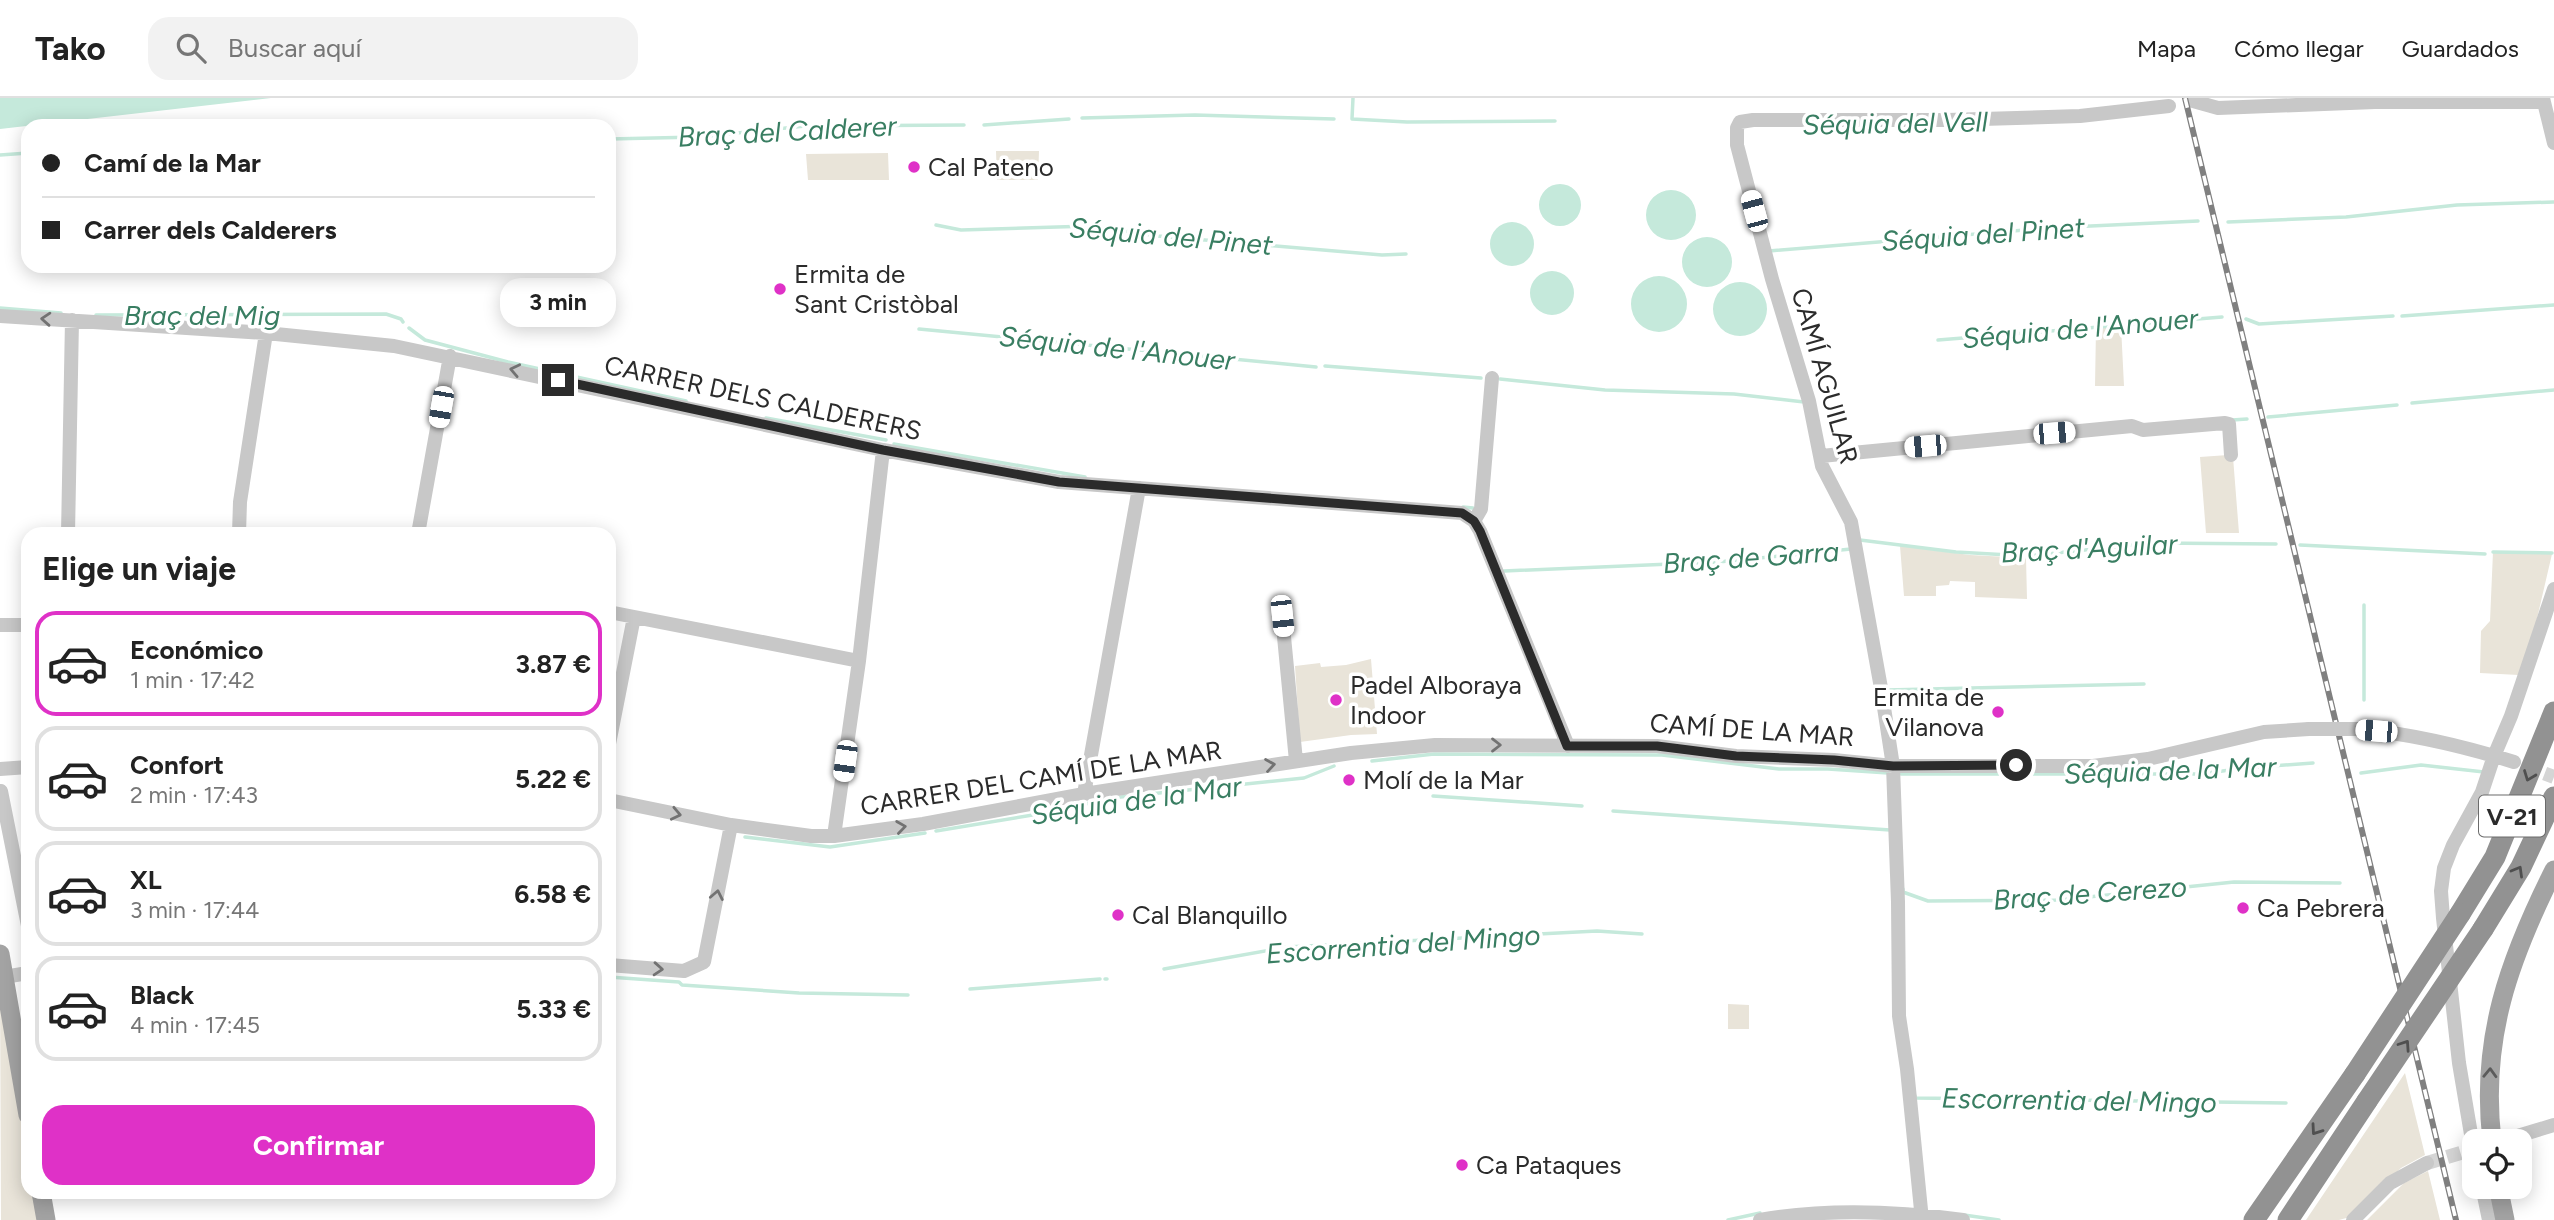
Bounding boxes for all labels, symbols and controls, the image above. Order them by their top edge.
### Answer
search box [148,17,638,80]
text: Tako [35,29,106,68]
icon: search [172,29,210,67]
text: Buscar aquí [228,32,362,64]
text: Mapa [2137,34,2196,63]
text: Cómo llegar [2234,34,2364,63]
text: Guardados [2402,34,2519,63]
water label: Séquia del Vell [1802,104,1989,142]
water label: Braç del Calderer [677,108,899,154]
text: Camí de la Mar [84,147,261,179]
place label: Cal Pateno [928,151,1054,183]
marker: Cal Pateno [906,159,922,175]
car [1739,188,1770,234]
water label: Séquia del Pinet [1068,210,1274,262]
water label: Séquia del Pinet [1880,210,2086,258]
text: Carrer dels Calderers [84,214,337,246]
place label: Ermita de Sant Cristòbal [794,258,959,320]
callout: 3 min [500,278,616,328]
marker: Ermita de Sant Cristòbal [772,281,788,297]
street label: CAMÍ AGUILAR [1785,284,1865,468]
text: 3 min [529,288,587,316]
water label: Braç del Mig [124,298,280,332]
water label: Séquia de l'Anouer [1961,301,2201,355]
one-way arrow [40,311,51,326]
water label: Séquia de l'Anouer [998,319,1238,377]
street label: CARRER DELS CALDERERS [602,349,924,447]
one-way arrow [509,364,521,378]
route end [542,364,574,396]
car [428,384,455,430]
car [2033,421,2076,445]
car [1904,434,1947,458]
water label: Braç d'Aguilar [2000,526,2180,570]
water label: Braç de Garra [1662,534,1840,580]
text: Elige un viaje [42,550,236,588]
car [1270,594,1295,638]
icon: car [46,632,109,695]
text: Económico [130,634,263,666]
text: 3.87 € [515,648,591,680]
text: 1 min · 17:42 [130,666,255,694]
place label: Padel Alboraya Indoor [1350,669,1522,731]
place label: Ermita de Vilanova [1873,681,1984,743]
marker: Padel Alboraya Indoor [1328,692,1344,708]
marker: Ermita de Vilanova [1990,704,2006,720]
street label: CAMÍ DE LA MAR [1649,707,1855,753]
car [2355,719,2398,743]
street label: CARRER DEL CAMÍ DE LA MAR [858,734,1224,822]
one-way arrow [1492,737,1502,753]
car [832,739,859,783]
icon: car [46,747,109,810]
text: Confort [130,749,224,781]
route start [2000,749,2032,781]
water label: Séquia de la Mar [2063,749,2278,791]
one-way arrow [1264,758,1276,773]
text: 5.22 € [515,763,591,795]
place label: Molí de la Mar [1363,764,1524,796]
water label: Séquia de la Mar [1028,768,1245,832]
one-way arrow [2524,769,2538,781]
marker: Molí de la Mar [1341,772,1357,788]
text: 2 min · 17:43 [130,781,258,809]
road number: V-21 [2479,796,2545,836]
one-way arrow [670,805,682,820]
one-way arrow [895,820,907,835]
icon: car [46,862,109,925]
text: XL [130,864,162,896]
one-way arrow [2510,865,2523,878]
water label: Braç de Cerezo [1992,869,2188,917]
text: 6.58 € [514,878,591,910]
one-way arrow [709,889,724,901]
place label: Ca Pebrera [2257,892,2385,924]
text: 3 min · 17:44 [130,896,259,924]
place label: Cal Blanquillo [1132,899,1288,931]
marker: Ca Pebrera [2235,900,2251,916]
marker: Cal Blanquillo [1110,907,1126,923]
water label: Escorrentia del Mingo [1264,917,1542,971]
one-way arrow [652,961,663,976]
icon: car [46,977,109,1040]
text: Black [130,979,194,1011]
text: 5.33 € [516,993,591,1025]
text: 4 min · 17:45 [130,1011,260,1039]
one-way arrow [2397,1039,2410,1052]
one-way arrow [2482,1067,2497,1078]
water label: Escorrentia del Mingo [1941,1081,2217,1119]
button: Confirmar [42,1105,595,1185]
one-way arrow [2312,1122,2324,1135]
map controls [2462,1129,2532,1199]
button: locate [2462,1129,2532,1199]
place label: Ca Pataques [1476,1149,1621,1181]
marker: Ca Pataques [1454,1157,1470,1173]

